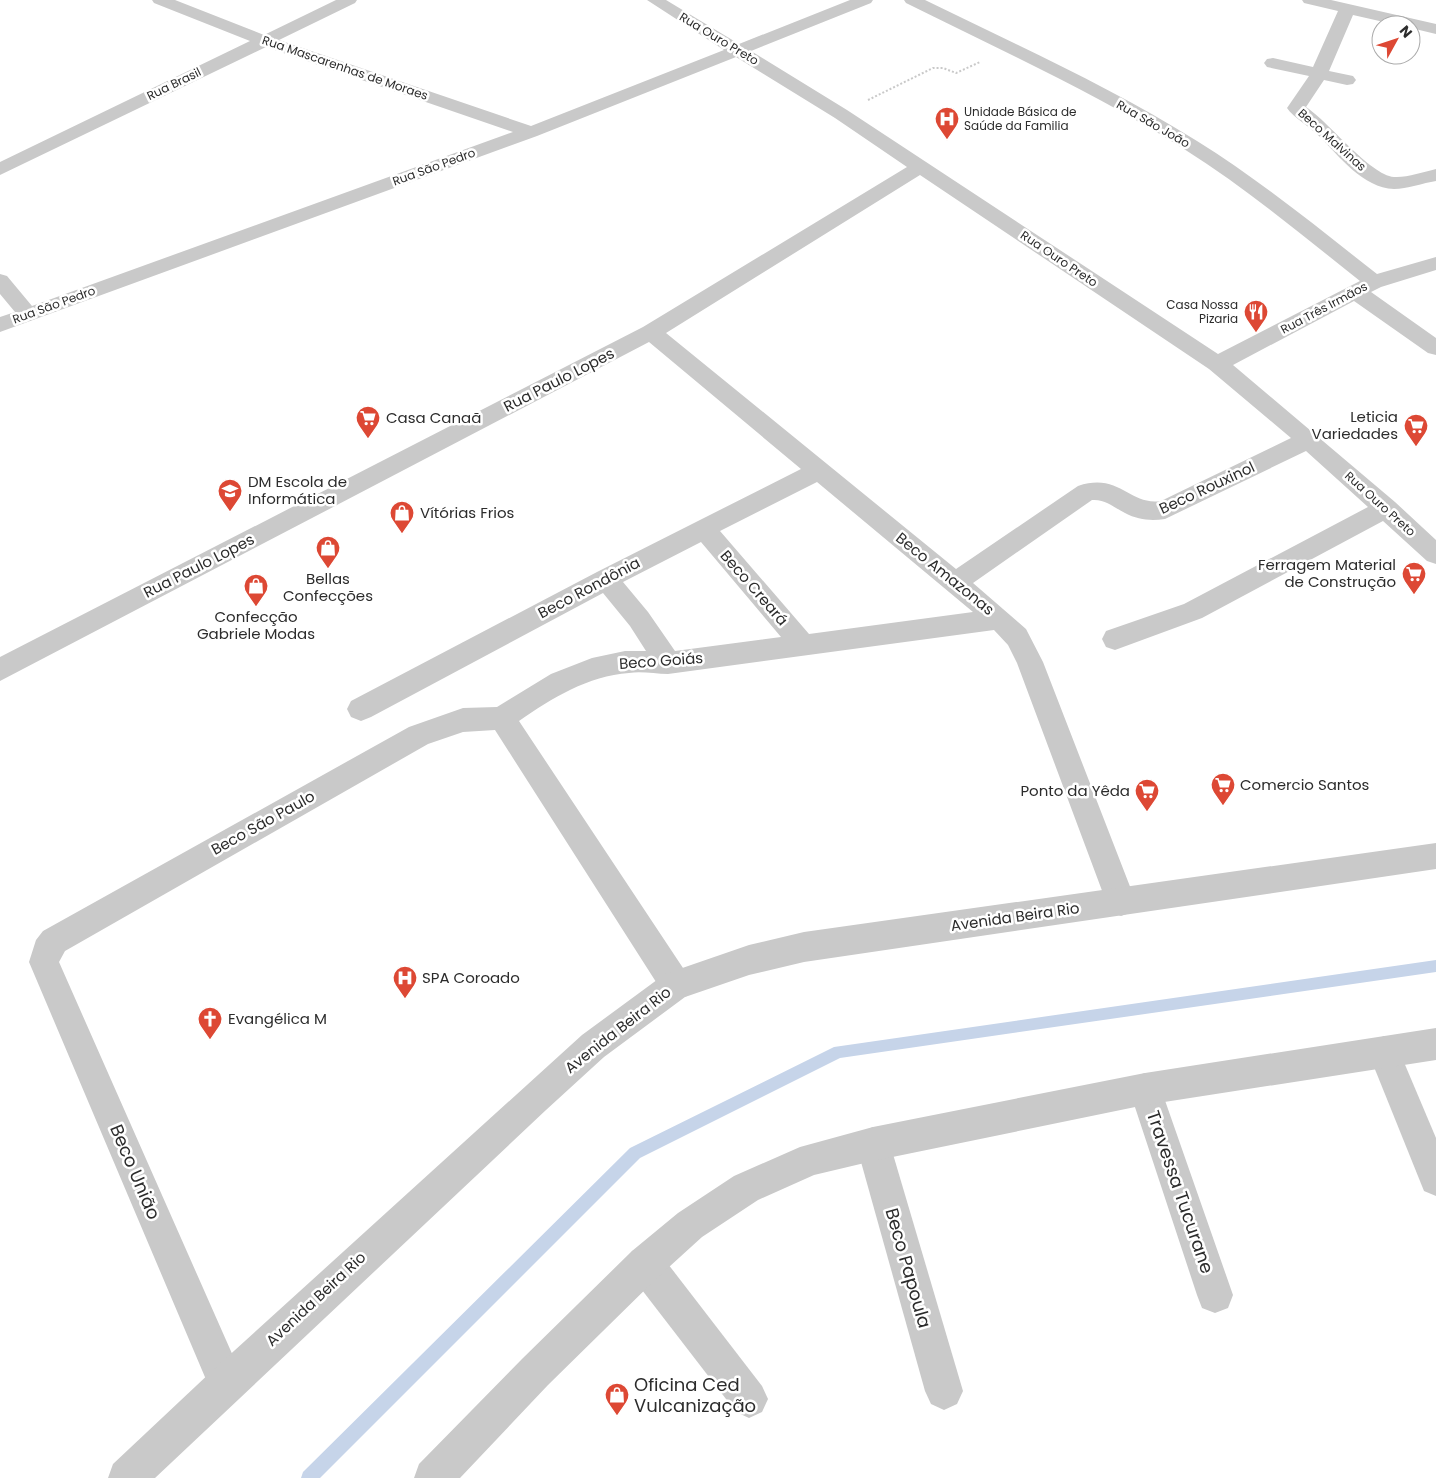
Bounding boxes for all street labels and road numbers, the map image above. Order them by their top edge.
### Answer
street label: Rua Ouro Preto [676,8,762,69]
street label: Rua Mascarenhas de Moraes [260,31,430,104]
street label: Rua Brasil [144,63,204,104]
street label: Rua São João [1113,96,1193,152]
street label: Beco Malvinas [1295,105,1370,175]
street label: Rua São Pedro [390,144,478,189]
street label: Rua Ouro Preto [1017,226,1101,291]
street label: Rua Três Irmãos [1277,278,1370,338]
street label: Rua São Pedro [10,282,98,327]
street label: Rua Paulo Lopes [500,342,618,417]
street label: Beco Rouxinol [1156,456,1258,519]
street label: Rua Ouro Preto [1341,467,1420,540]
street label: Beco Amazonas [892,527,999,620]
street label: Rua Paulo Lopes [140,528,258,603]
street label: Beco Creará [716,545,793,630]
street label: Beco Rondônia [534,552,643,623]
street label: Beco Goiás [618,647,704,674]
street label: Beco São Paulo [207,785,318,860]
street label: Avenida Beira Rio [949,897,1081,936]
street label: Avenida Beira Rio [560,981,675,1078]
street label: Travessa Tucurane [1141,1107,1220,1277]
street label: Beco União [104,1120,167,1223]
street label: Beco Papoula [879,1205,938,1331]
street label: Avenida Beira Rio [261,1247,370,1351]

